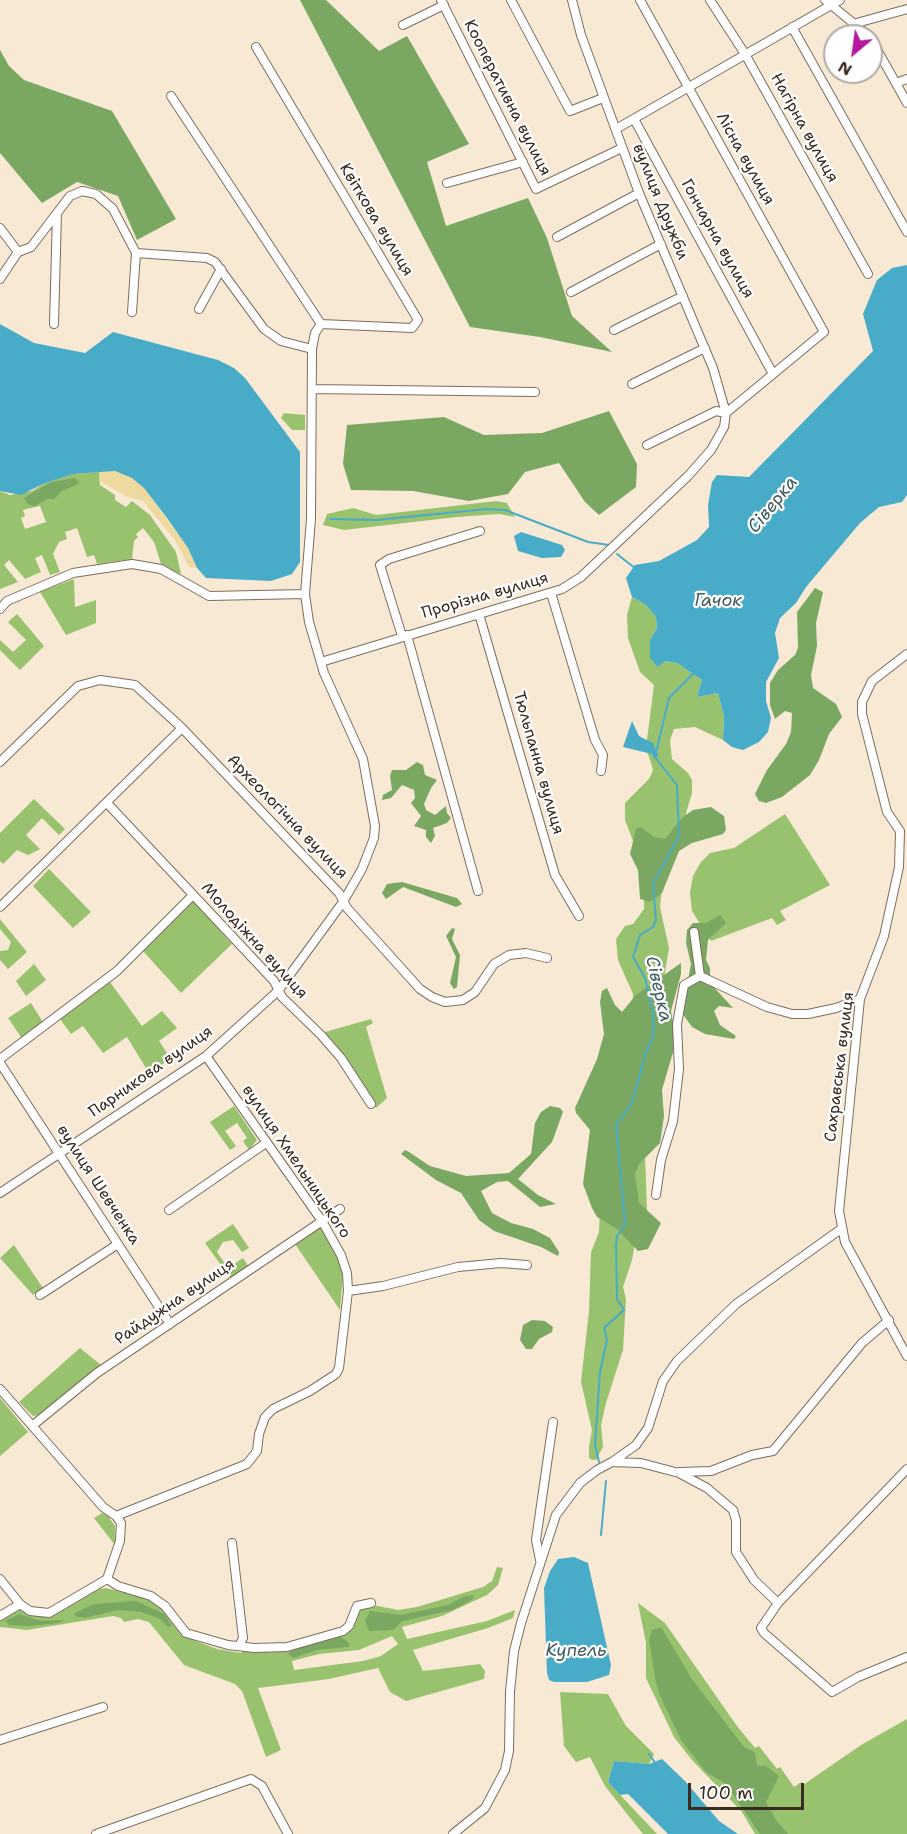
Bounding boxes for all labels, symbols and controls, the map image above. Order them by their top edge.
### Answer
street label: Кооперативна вулиця [459,17,555,179]
north arrow [823,24,883,84]
text: N [834,56,856,81]
street label: Нагірна вулиця [766,70,842,186]
street label: Лісна вулиця [712,109,778,209]
street label: вулиця Дружби [628,141,692,263]
street label: Квіткова вулиця [335,160,417,280]
street label: Гончарна вулиця [676,176,758,302]
water label: Сіверка [744,472,802,538]
street label: Прорізна вулиця [419,569,551,623]
water label: Гачок [694,590,742,612]
street label: Тюльпанна вулиця [508,689,568,837]
street label: Археологічна вулиця [223,751,351,883]
street label: Молодіжна вулиця [197,879,311,1003]
water label: Сіверка [640,954,676,1024]
street label: Сахравська вулиця [821,991,859,1143]
street label: Парникова вулиця [85,1022,217,1122]
street label: вулиця Хмельницького [237,1082,355,1242]
street label: вулиця Шевченка [52,1122,144,1248]
street label: Райдужна вулиця [111,1255,239,1349]
water label: Купель [546,1640,606,1662]
scale bar [691,1771,806,1809]
text: 100 m [699,1781,753,1805]

